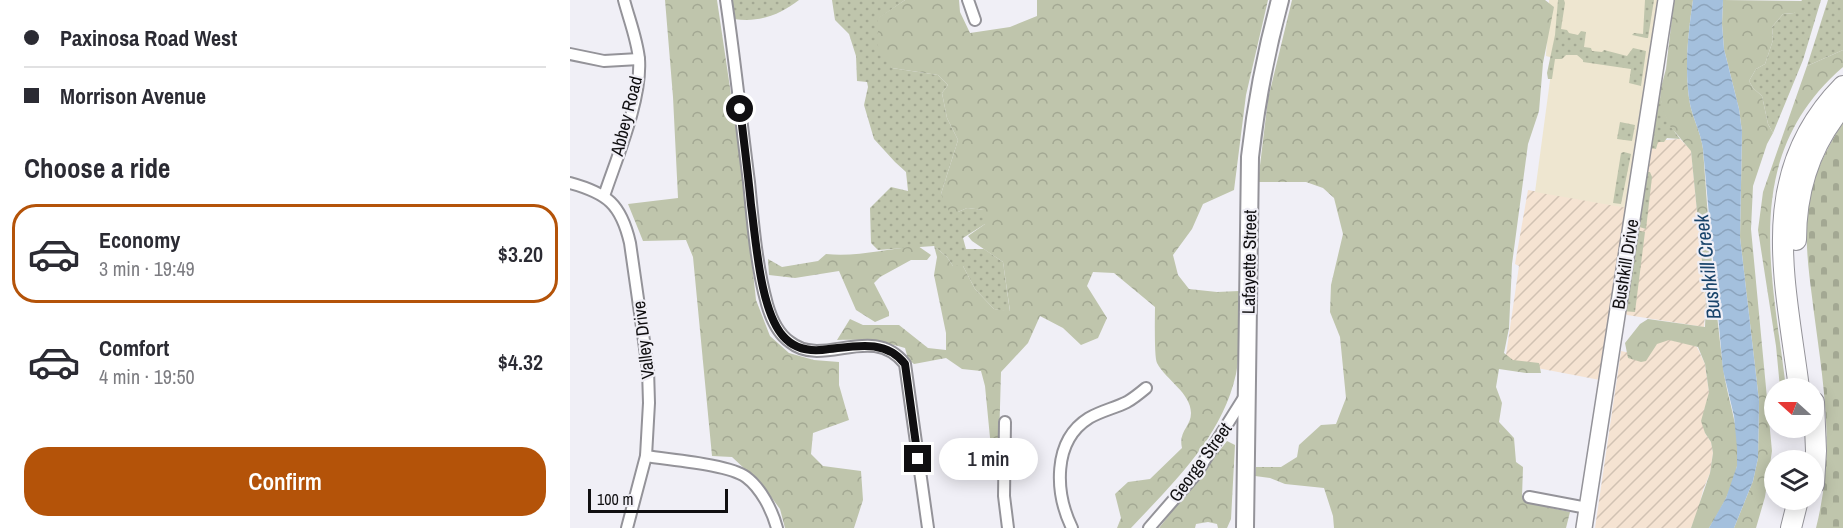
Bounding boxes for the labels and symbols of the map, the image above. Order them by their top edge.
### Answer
street label: Abbey Road [604,74,648,159]
route start [726,95,753,122]
street label: Lafayette Street [1236,210,1262,314]
water label: Bushkill Creek [1687,212,1727,321]
street label: Bushkill Drive [1606,217,1644,311]
street label: Valley Drive [626,300,660,380]
north arrow [1764,378,1824,438]
street label: George Street [1163,417,1237,507]
callout: 1 min [939,438,1038,480]
route end [904,445,931,472]
scale bar [588,486,728,514]

